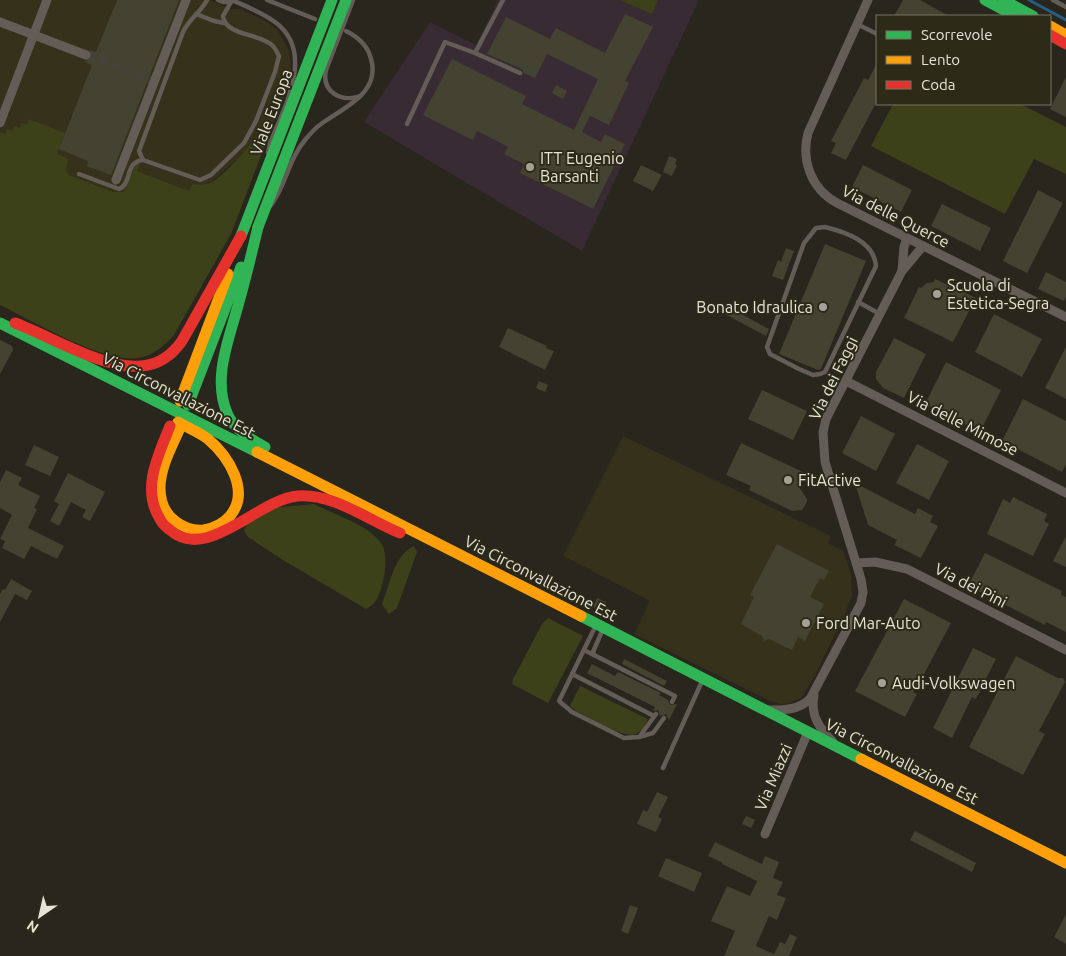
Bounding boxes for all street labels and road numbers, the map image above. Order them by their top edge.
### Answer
street label: Viale Europa [246,67,296,157]
street label: Via delle Querce [839,181,953,251]
street label: Via dei Faggi [805,333,861,423]
street label: Via Circonvallazione Est [100,349,259,442]
street label: Via delle Mimose [904,387,1022,459]
street label: Via Circonvallazione Est [462,532,621,625]
street label: Via dei Pini [932,559,1010,611]
street label: Via Circonvallazione Est [823,715,982,808]
street label: Via Miazzi [751,741,795,813]

